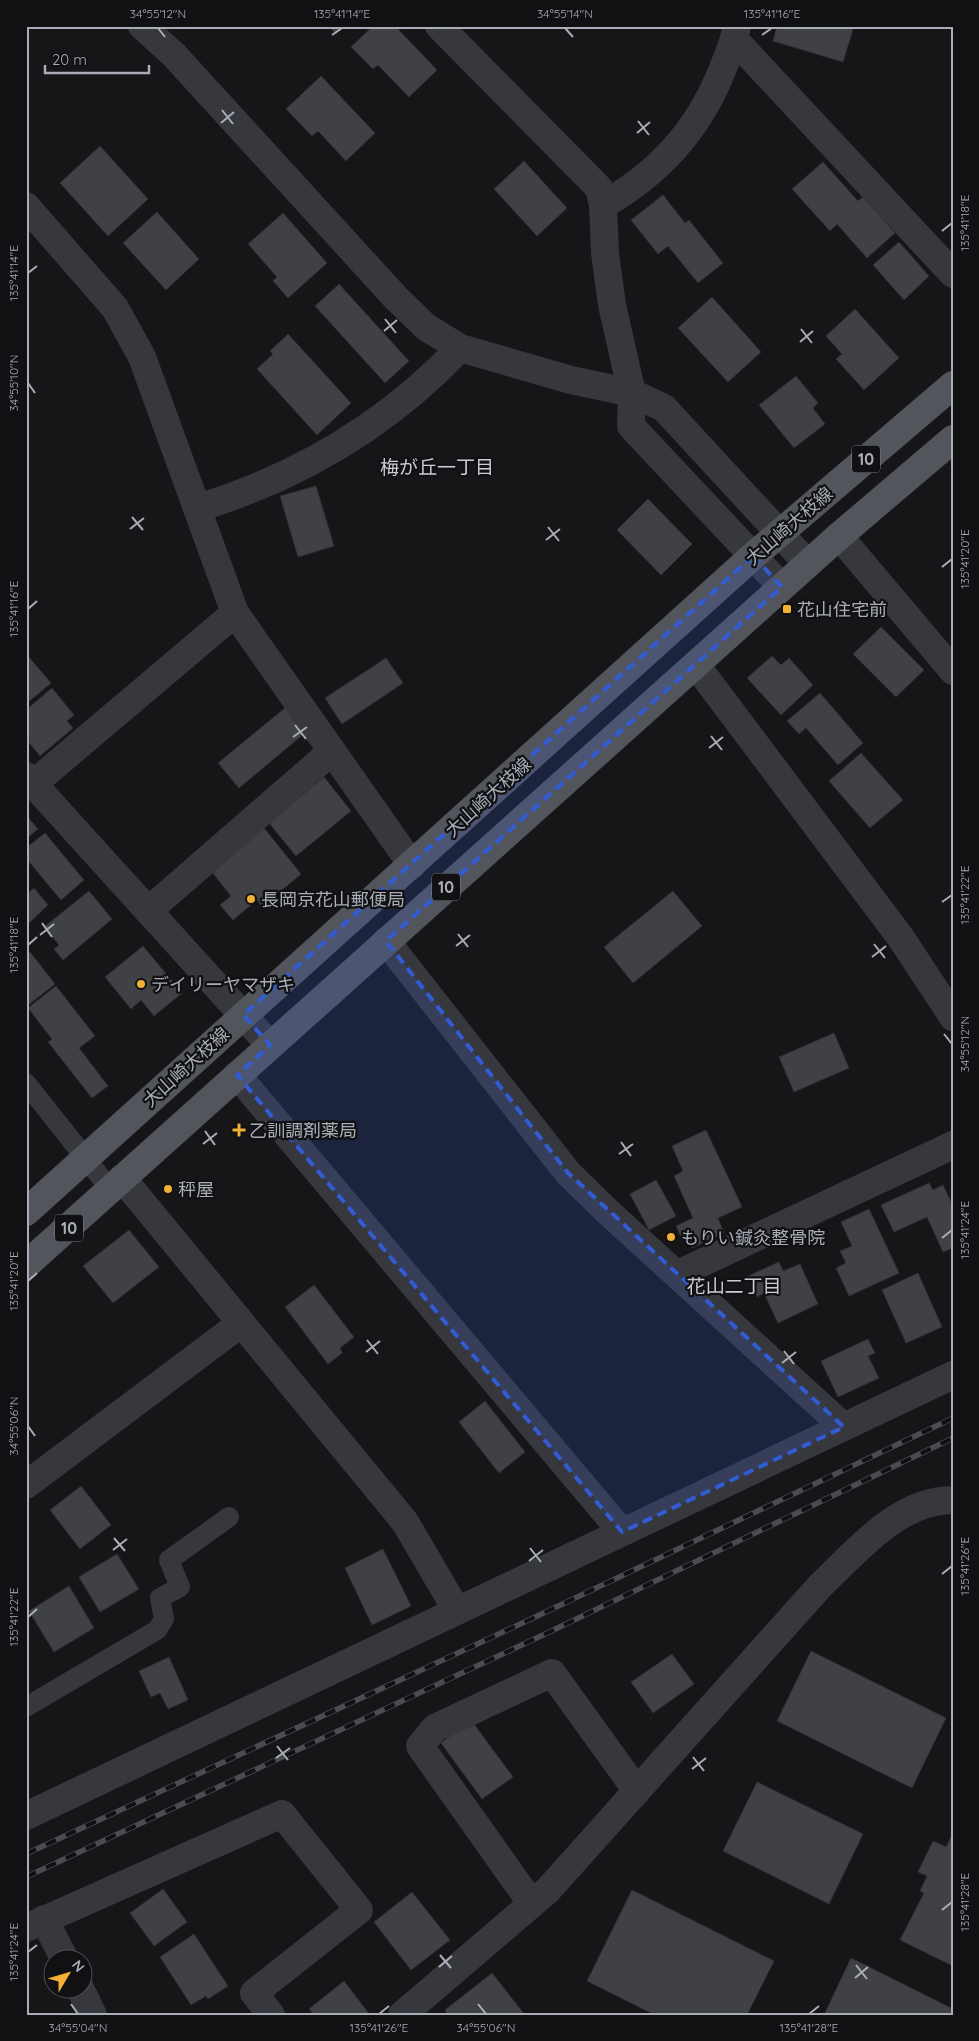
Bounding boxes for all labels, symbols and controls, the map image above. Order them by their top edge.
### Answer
text: 34°55'12"N [130,6,186,21]
text: 135°41'14"E [314,6,370,21]
text: 34°55'14"N [537,6,593,21]
text: 135°41'16"E [744,6,800,21]
scale bar [45,42,149,74]
text: 20 m [52,50,87,69]
text: 135°41'18"E [957,195,972,251]
text: 135°41'14"E [6,245,21,301]
text: 34°55'10"N [6,355,21,411]
road number: 10 [852,446,880,472]
district label: 梅が丘一丁目 [380,455,494,479]
street label: 大山崎大枝線 [741,482,837,570]
text: 135°41'20"E [957,529,972,589]
text: 135°41'16"E [6,581,21,637]
place label: 花山住宅前 [797,598,887,621]
marker: 花山住宅前 [781,603,793,615]
street label: 大山崎大枝線 [440,752,536,842]
text: 135°41'22"E [957,865,972,924]
road number: 10 [432,874,460,900]
place label: 長岡京花山郵便局 [261,888,405,911]
marker: 長岡京花山郵便局 [245,893,257,905]
text: 135°41'18"E [6,917,21,973]
place label: デイリーヤマザキ [151,973,295,996]
marker: デイリーヤマザキ [135,978,147,990]
text: 34°55'12"N [957,1016,972,1072]
street label: 大山崎大枝線 [138,1022,234,1112]
place label: 乙訓調剤薬局 [249,1119,357,1142]
marker: 乙訓調剤薬局 [233,1124,245,1136]
place label: 秤屋 [178,1178,214,1201]
marker: 秤屋 [162,1183,174,1195]
text: 135°41'24"E [957,1201,972,1259]
road number: 10 [55,1214,83,1242]
place label: もりい鍼灸整骨院 [681,1226,825,1249]
marker: もりい鍼灸整骨院 [665,1231,677,1243]
text: 135°41'20"E [6,1251,21,1311]
district label: 花山二丁目 [686,1274,782,1298]
text: 34°55'06"N [6,1397,21,1455]
text: 135°41'26"E [957,1536,972,1595]
text: 135°41'22"E [6,1587,21,1646]
text: 135°41'28"E [957,1872,972,1931]
text: 135°41'24"E [6,1923,21,1981]
north arrow [42,1948,92,1998]
text: N [68,1956,89,1976]
text: 34°55'04"N [49,2020,107,2035]
text: 135°41'26"E [350,2020,409,2035]
text: 34°55'06"N [457,2020,515,2035]
text: 135°41'28"E [780,2020,839,2035]

